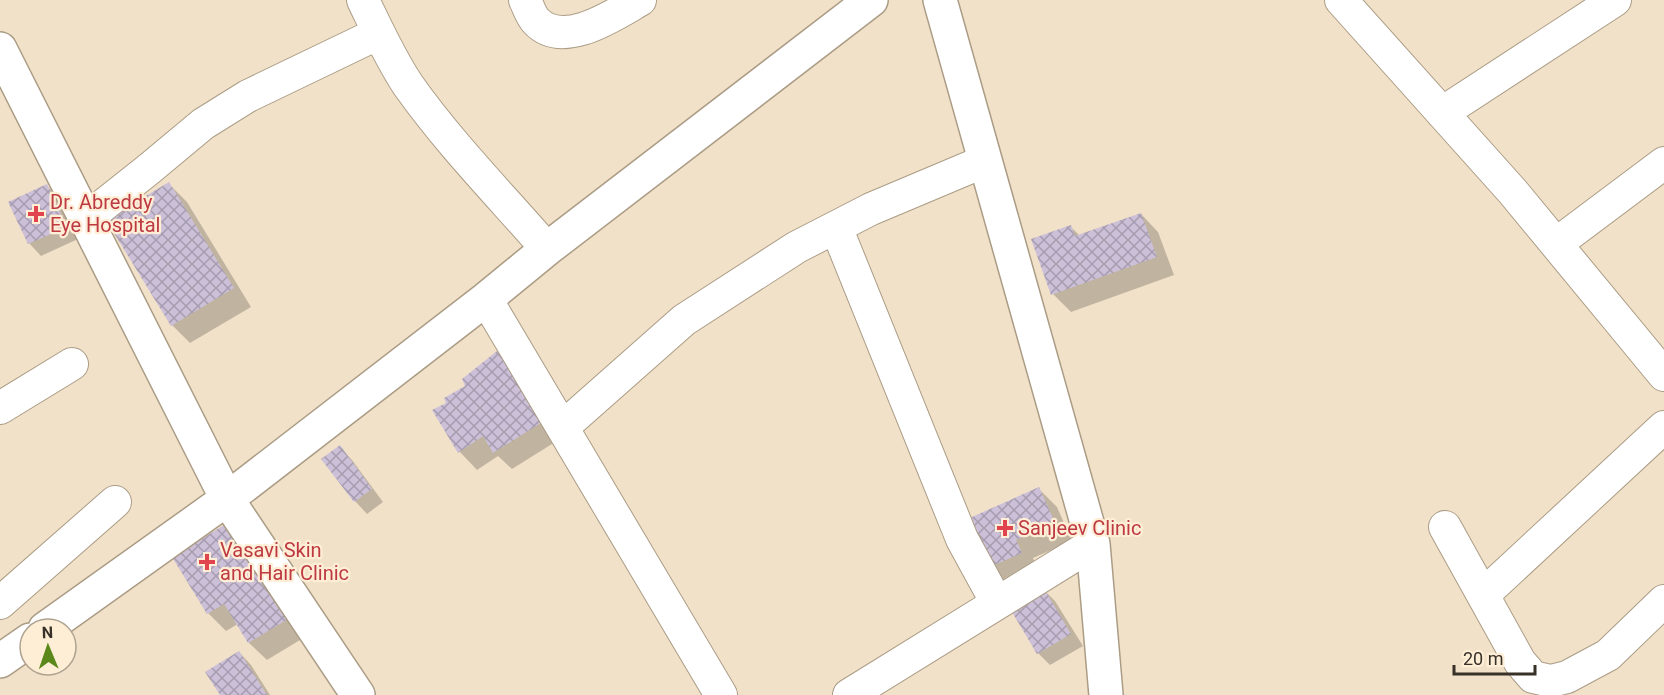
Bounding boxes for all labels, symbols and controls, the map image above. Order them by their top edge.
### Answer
place label: Dr. Abreddy Eye Hospital [50,190,160,237]
marker: Dr. Abreddy Eye Hospital [27,205,45,223]
place label: Sanjeev Clinic [1018,516,1141,540]
marker: Sanjeev Clinic [996,519,1014,537]
place label: Vasavi Skin and Hair Clinic [220,538,349,585]
marker: Vasavi Skin and Hair Clinic [198,553,216,571]
north arrow [18,617,78,677]
text: N [42,623,53,642]
scale bar [1454,638,1535,676]
text: 20 m [1463,648,1503,669]

